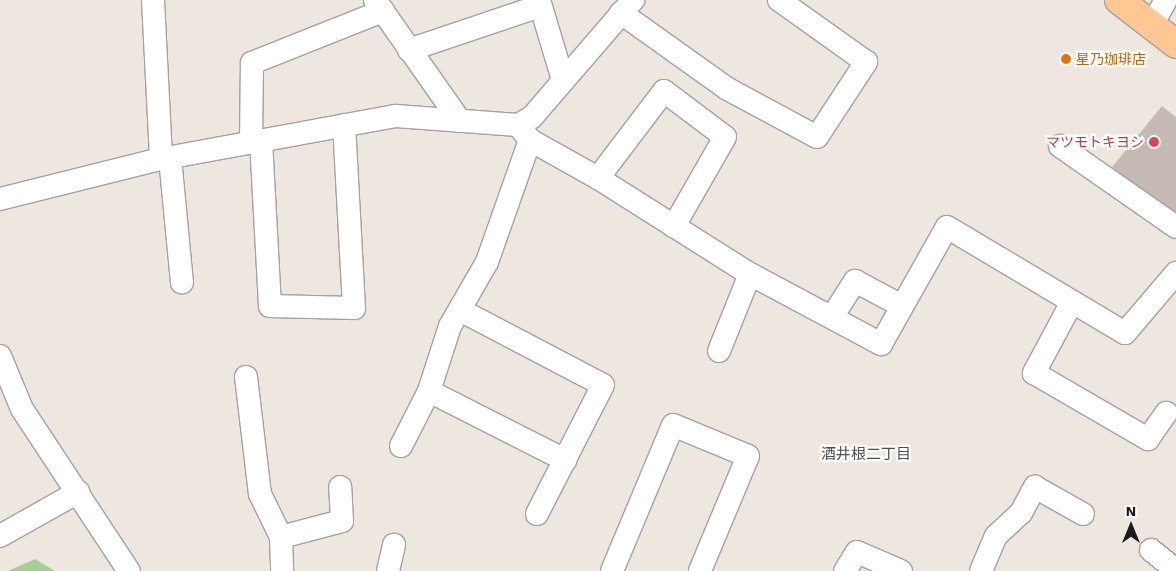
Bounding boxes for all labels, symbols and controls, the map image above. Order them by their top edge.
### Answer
place label: 星乃珈琲店 [1076,51,1146,67]
marker: 星乃珈琲店 [1060,53,1072,65]
place label: マツモトキヨシ [1046,134,1144,150]
marker: マツモトキヨシ [1148,136,1160,148]
district label: 酒井根二丁目 [821,446,911,464]
north arrow [1106,501,1156,551]
text: N [1126,503,1136,519]

